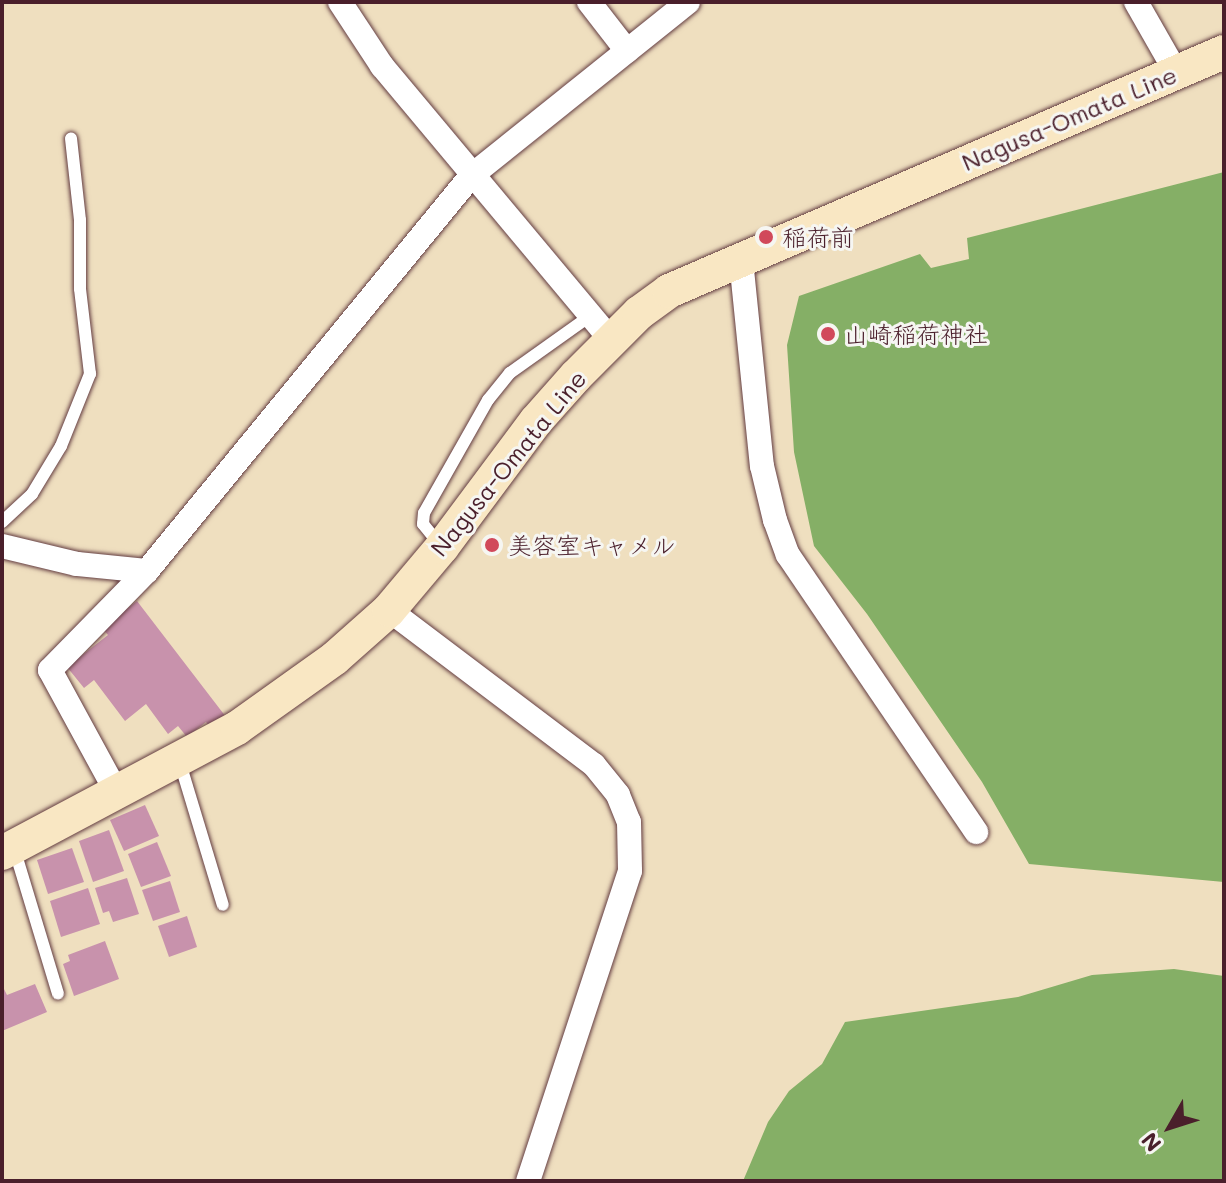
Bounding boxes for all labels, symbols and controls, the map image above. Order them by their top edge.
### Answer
street label: Nagusa-Omata Line [957,60,1181,176]
place label: 稲荷前 [782,223,854,251]
marker: 稲荷前 [757,228,775,246]
place label: 山崎稲荷神社 [844,320,988,348]
marker: 山崎稲荷神社 [819,325,837,343]
street label: Nagusa-Omata Line [424,364,592,562]
place label: 美容室キャメル [508,531,676,559]
marker: 美容室キャメル [483,536,501,554]
north arrow [1130,1087,1210,1167]
text: N [1134,1127,1167,1158]

